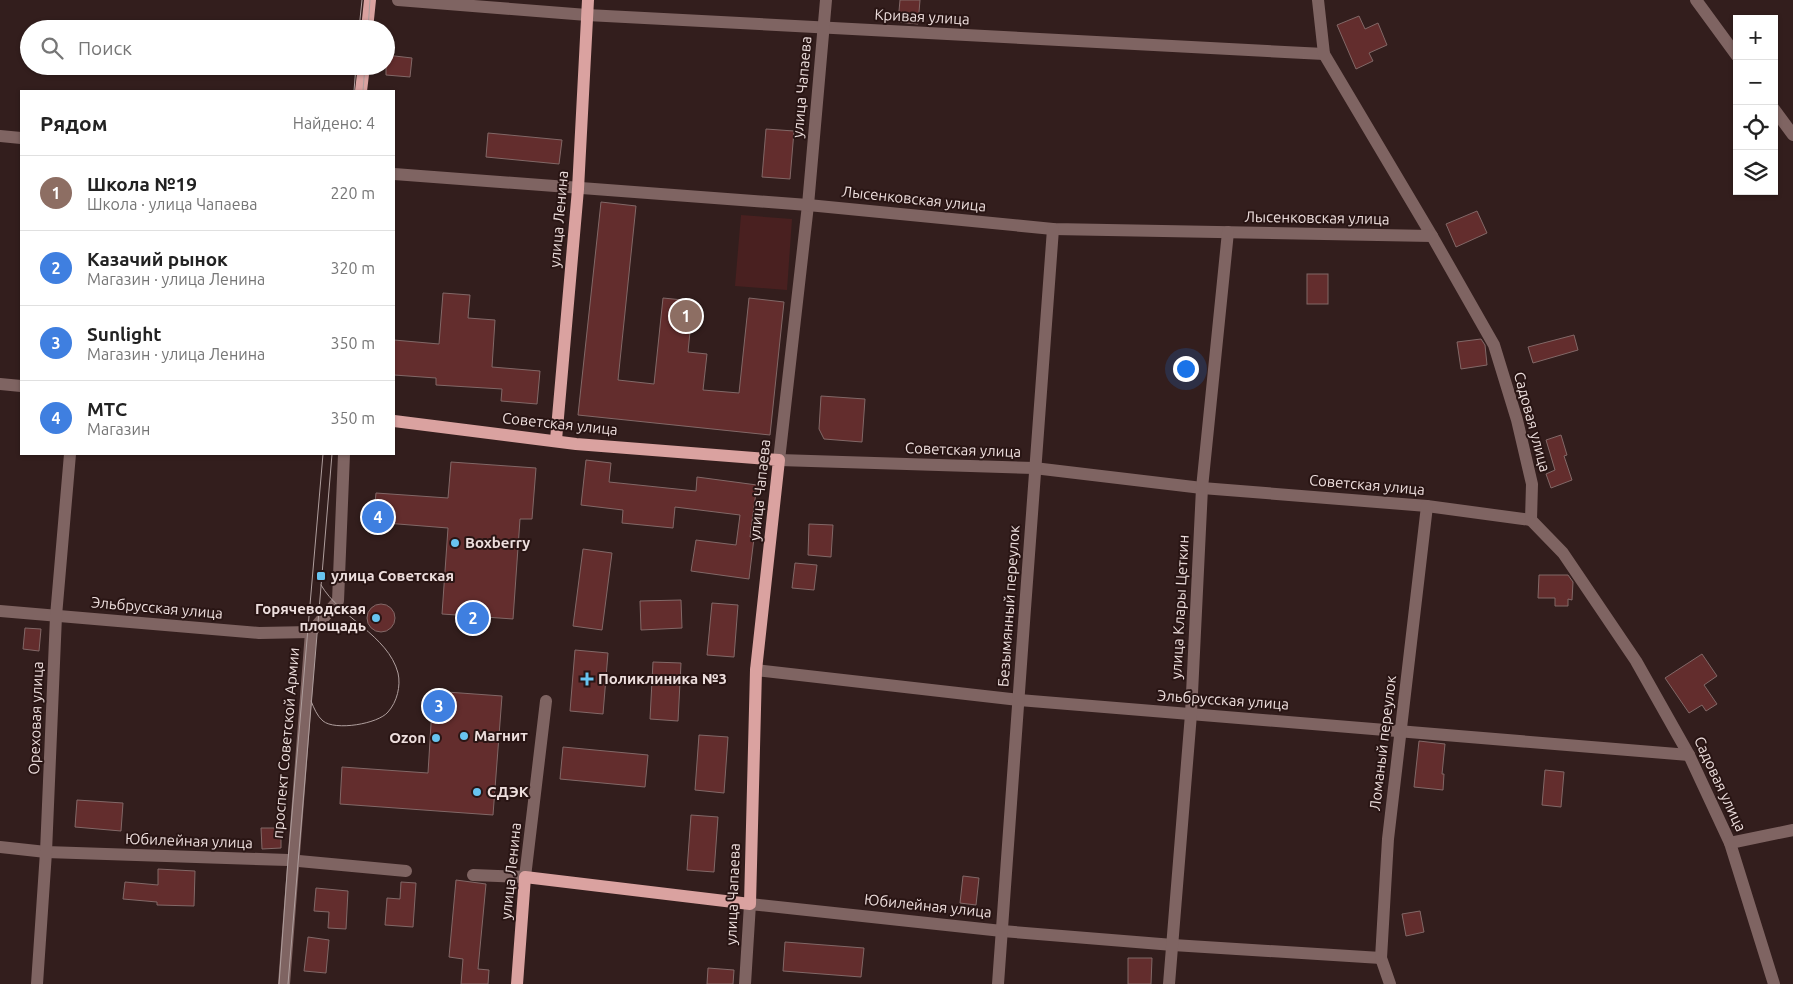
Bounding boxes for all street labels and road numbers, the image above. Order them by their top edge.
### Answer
street label: Кривая улица [874,6,970,27]
street label: улица Чапаева [789,35,814,139]
street label: улица Ленина [546,170,571,268]
street label: Лысенковская улица [841,182,987,215]
street label: Лысенковская улица [1244,208,1390,227]
street label: Садовая улица [1511,370,1554,474]
street label: Советская улица [501,409,619,438]
street label: улица Чапаева [746,438,773,542]
street label: Советская улица [905,439,1021,460]
street label: Советская улица [1308,471,1426,498]
street label: Безымянный переулок [994,524,1023,687]
street label: улица Клары Цеткин [1167,534,1192,680]
street label: Эльбрусская улица [90,593,224,622]
street label: проспект Советской Армии [269,647,302,839]
street label: Ореховая улица [25,661,46,775]
street label: Ломаный переулок [1366,674,1399,812]
street label: Эльбрусская улица [1156,686,1290,713]
street label: Садовая улица [1691,734,1750,834]
street label: улица Ленина [497,822,524,920]
street label: Юбилейная улица [125,830,253,851]
street label: улица Чапаева [722,843,743,945]
street label: Юбилейная улица [864,890,993,921]

